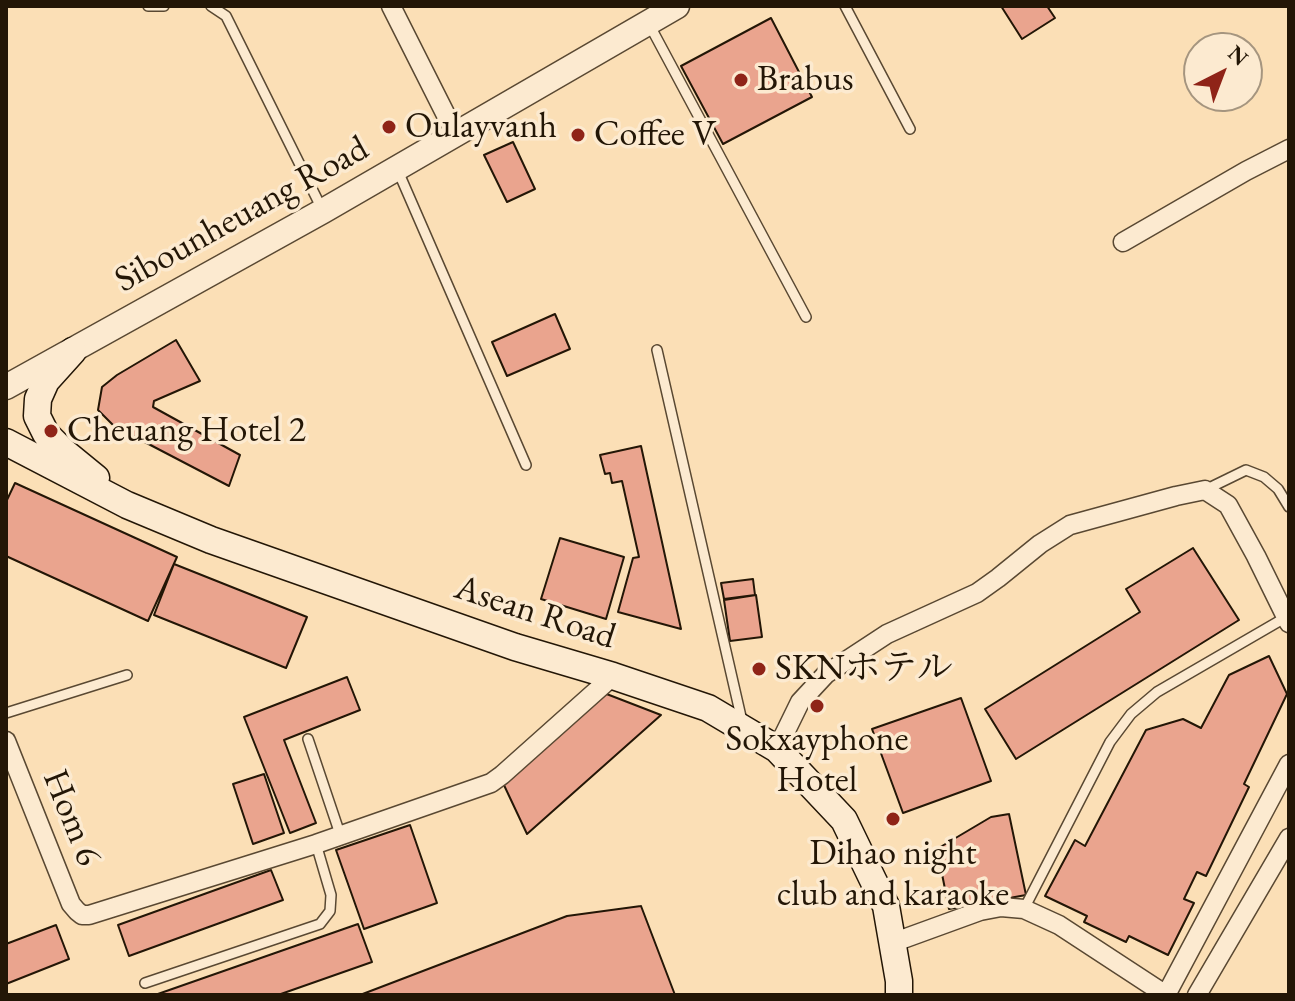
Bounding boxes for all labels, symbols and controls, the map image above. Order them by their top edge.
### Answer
north arrow [1183,32,1263,112]
text: N [1222,39,1254,72]
place label: Brabus [757,58,854,102]
marker: Brabus [732,71,750,89]
place label: Oulayvanh [405,105,557,149]
place label: Coffee V [594,113,716,157]
marker: Oulayvanh [380,118,398,136]
marker: Coffee V [569,126,587,144]
street label: Sibounheuang Road [108,127,376,303]
place label: Cheuang Hotel 2 [67,409,306,453]
marker: Cheuang Hotel 2 [42,422,60,440]
street label: Asean Road [449,567,621,659]
place label: SKNホテル [775,647,953,691]
marker: SKNホテル [750,660,768,678]
marker: Sokxayphone Hotel [808,697,826,715]
place label: Sokxayphone Hotel [725,718,909,803]
street label: Hom 6 [32,764,110,872]
marker: Dihao night club and karaoke [884,810,902,828]
place label: Dihao night club and karaoke [777,832,1009,917]

